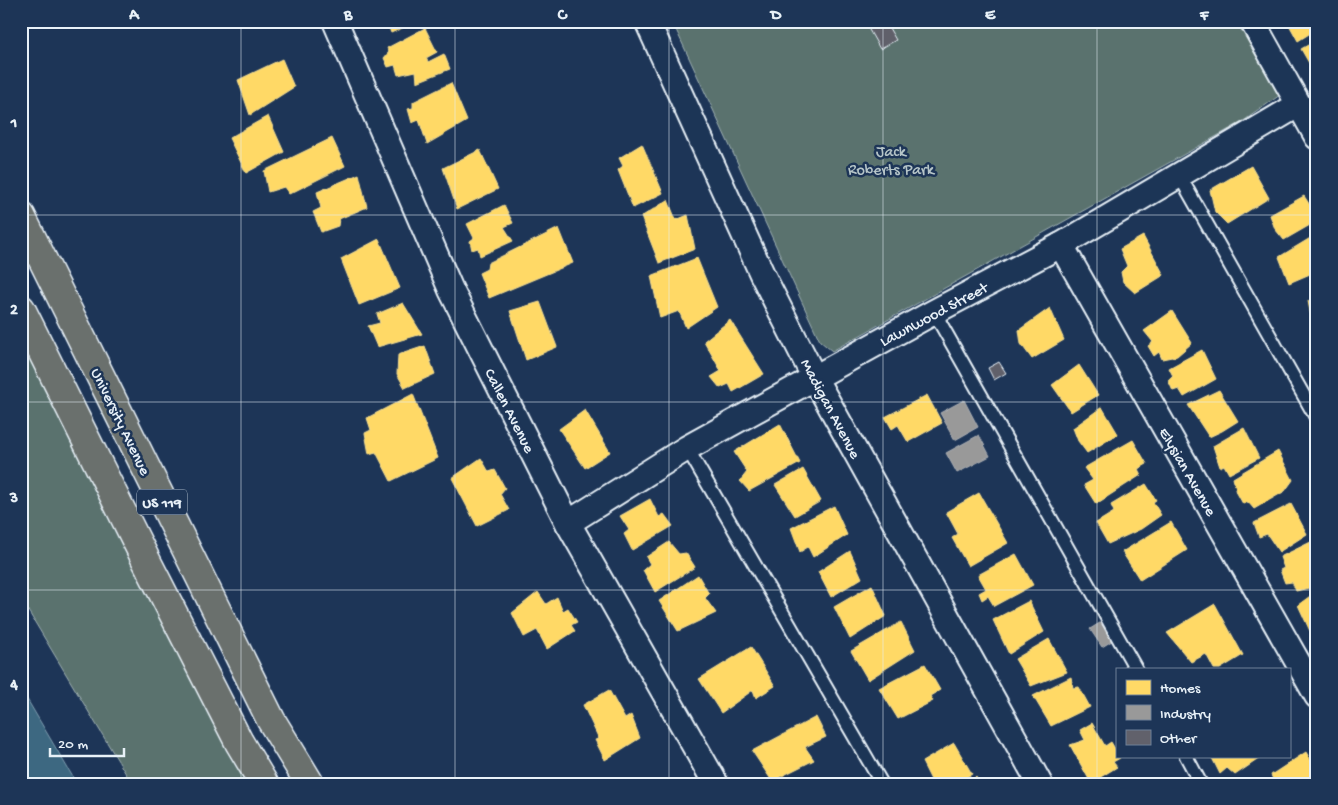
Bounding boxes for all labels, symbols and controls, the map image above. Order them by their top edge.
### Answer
text: A [128,7,140,26]
text: B [343,7,353,26]
text: C [557,7,568,26]
text: D [769,7,782,26]
text: E [985,7,996,26]
text: F [1199,7,1210,26]
text: 1 [10,115,17,134]
park label: Jack Roberts Park [848,144,936,181]
street label: Lawnwood Street [877,279,993,353]
text: 2 [10,302,18,321]
street label: Madigan Avenue [795,356,864,463]
street label: University Avenue [85,366,153,480]
street label: Callen Avenue [478,366,538,458]
street label: Elysian Avenue [1153,425,1219,521]
text: 3 [9,490,18,509]
road number: US 119 [137,490,187,514]
legend [1116,668,1290,758]
text: 4 [9,677,18,696]
text: Homes [1160,680,1201,698]
text: Industry [1160,706,1212,724]
scale bar [50,725,124,757]
text: Other [1160,730,1198,748]
text: 20 m [58,736,88,754]

